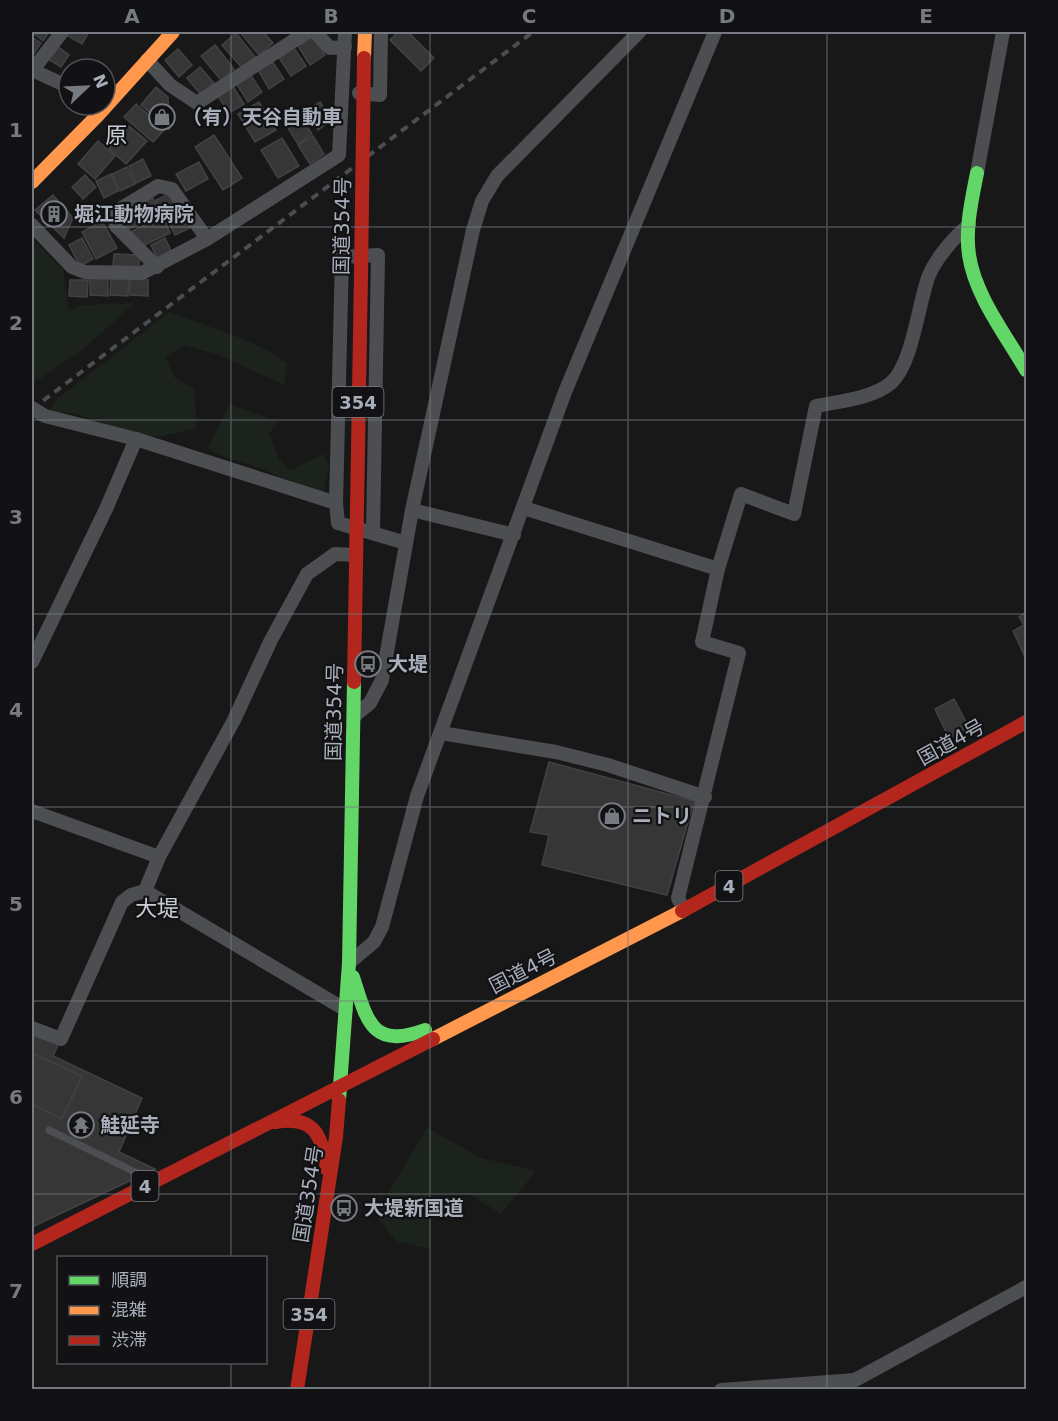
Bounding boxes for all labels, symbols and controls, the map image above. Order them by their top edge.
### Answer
text: A [124,4,140,28]
text: B [323,4,339,28]
text: C [522,4,536,28]
text: D [719,4,735,28]
text: E [919,4,933,28]
north arrow [57,57,117,117]
text: N [89,71,112,91]
shop icon: （有）天谷自動車 [147,102,177,132]
place label: （有）天谷自動車 [182,105,342,129]
text: 1 [9,118,23,142]
district label: 原 [105,123,127,148]
street label: 国道354号 [329,177,355,275]
building icon: 堀江動物病院 [39,199,69,229]
place label: 堀江動物病院 [74,202,194,226]
text: 2 [9,311,23,335]
road number: 354 [332,387,384,417]
text: 3 [9,505,23,529]
bus stop icon: 大堤 [353,649,383,679]
place label: 大堤 [388,652,428,676]
street label: 国道354号 [321,663,347,761]
text: 4 [9,698,23,722]
street label: 国道4号 [913,714,989,770]
shop icon: ニトリ [597,801,627,831]
place label: ニトリ [632,804,692,828]
road number: 4 [716,871,742,901]
text: 5 [9,892,23,916]
district label: 大堤 [135,896,179,921]
street label: 国道4号 [485,944,561,998]
text: 6 [9,1085,23,1109]
temple icon: 鮭延寺 [66,1110,96,1140]
place label: 鮭延寺 [100,1113,160,1137]
street label: 国道354号 [288,1144,328,1244]
road number: 4 [132,1171,158,1201]
bus stop icon: 大堤新国道 [329,1193,359,1223]
place label: 大堤新国道 [364,1196,464,1220]
legend [57,1256,267,1364]
text: 順調 [111,1269,147,1290]
text: 7 [9,1279,23,1303]
text: 混雑 [111,1299,147,1320]
road number: 354 [284,1299,334,1329]
text: 渋滞 [111,1329,147,1350]

